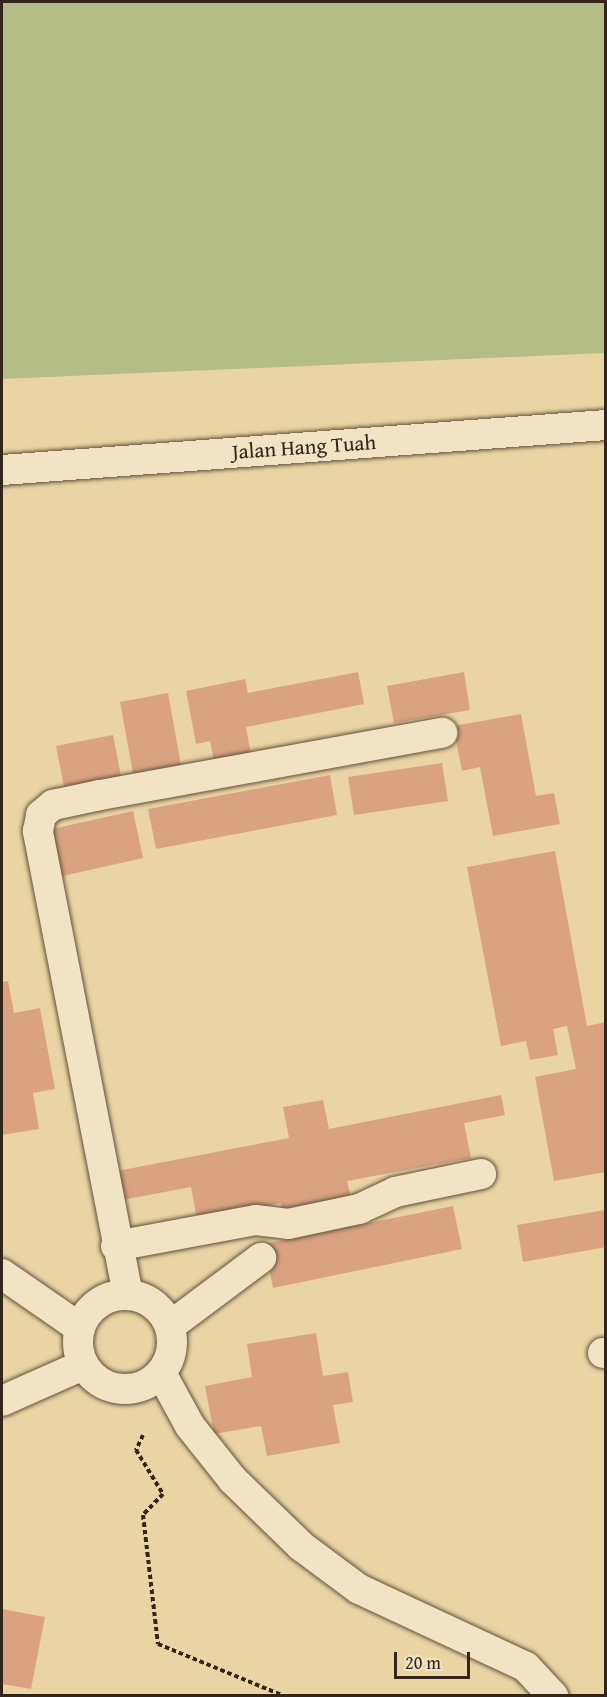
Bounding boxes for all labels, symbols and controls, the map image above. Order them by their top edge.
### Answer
street label: Jalan Hang Tuah [231,429,377,465]
scale bar [397,1640,474,1678]
text: 20 m [405,1649,441,1676]

